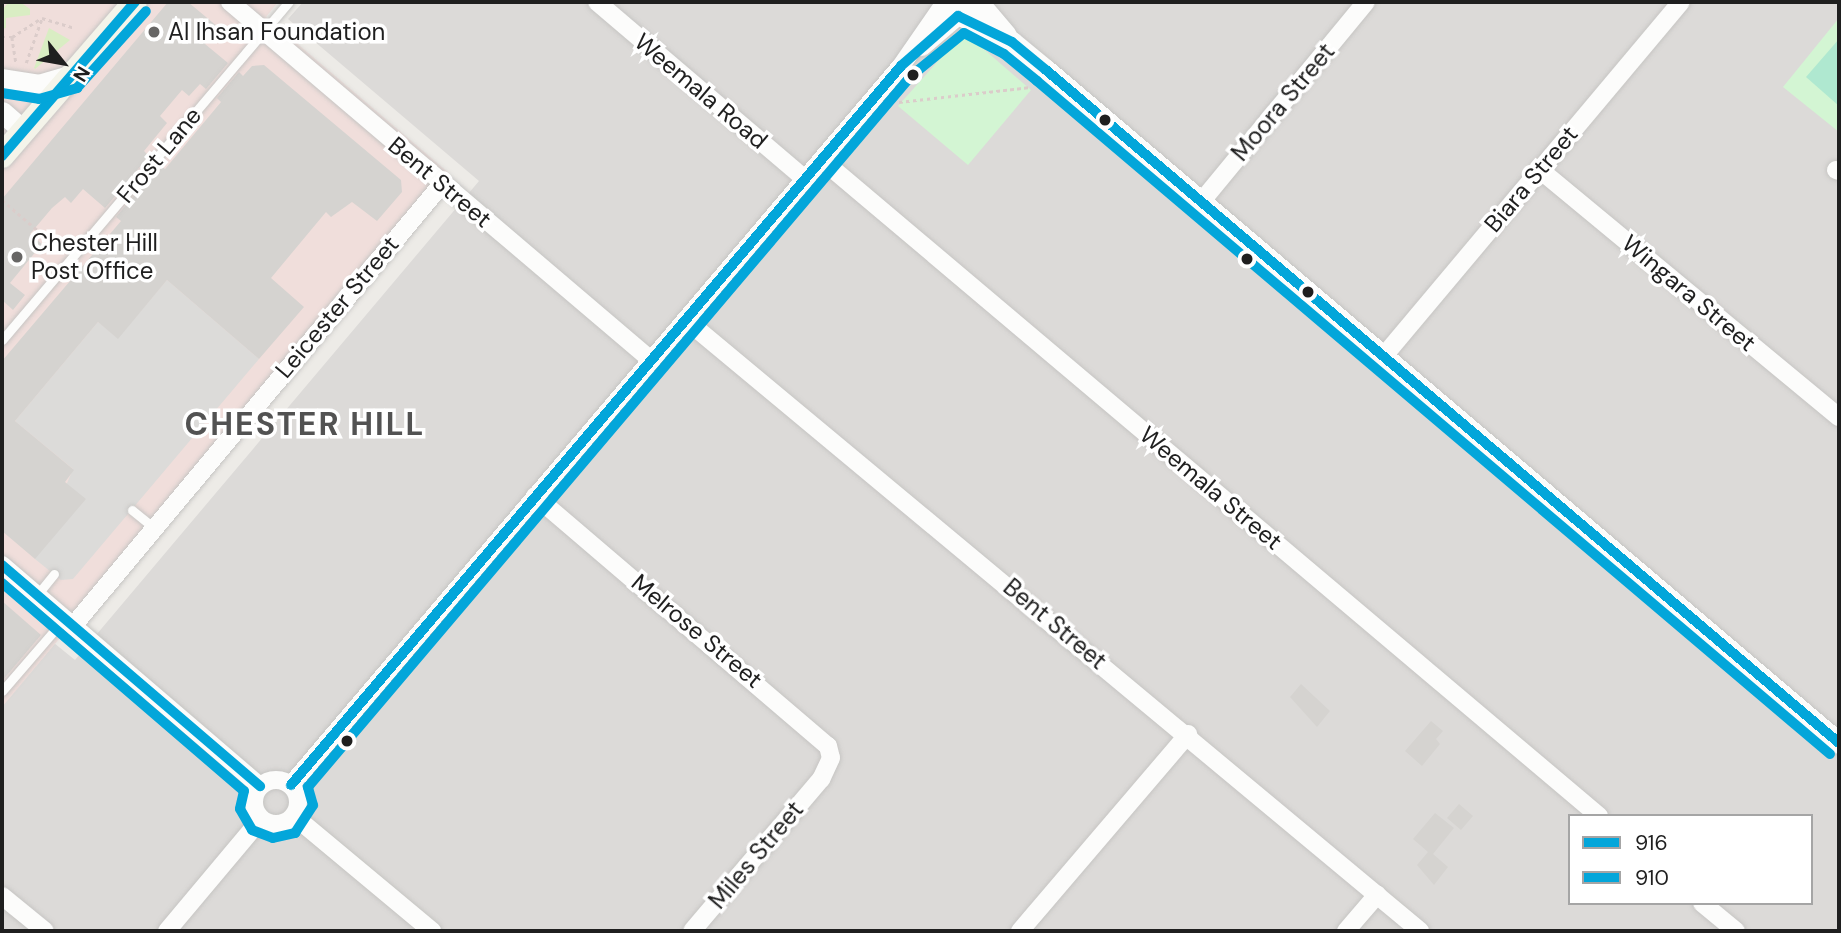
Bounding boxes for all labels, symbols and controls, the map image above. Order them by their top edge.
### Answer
place label: Al Ihsan Foundation [168,18,385,46]
marker: Al Ihsan Foundation [146,24,162,40]
street label: Weemala Road [629,27,773,155]
north arrow [28,28,98,98]
street label: Moora Street [1225,37,1341,167]
text: N [67,62,96,86]
unlabelled marker [906,68,920,82]
street label: Frost Lane [111,101,207,209]
unlabelled marker [1098,113,1112,127]
street label: Biara Street [1478,120,1584,238]
street label: Bent Street [383,131,497,233]
place label: Chester Hill Post Office [31,229,158,285]
street label: Wingara Street [1616,229,1762,357]
street label: Leicester Street [269,230,405,384]
marker: Chester Hill Post Office [9,249,25,265]
unlabelled marker [1240,252,1254,266]
unlabelled marker [1301,285,1315,299]
district label: CHESTER HILL [186,405,424,443]
street label: Weemala Street [1134,420,1288,556]
street label: Melrose Street [626,568,768,694]
street label: Bent Street [998,573,1112,675]
unlabelled marker [340,734,354,748]
street label: Miles Street [703,795,809,915]
legend [1568,814,1813,905]
text: 916 [1635,829,1668,857]
text: 910 [1635,864,1669,892]

